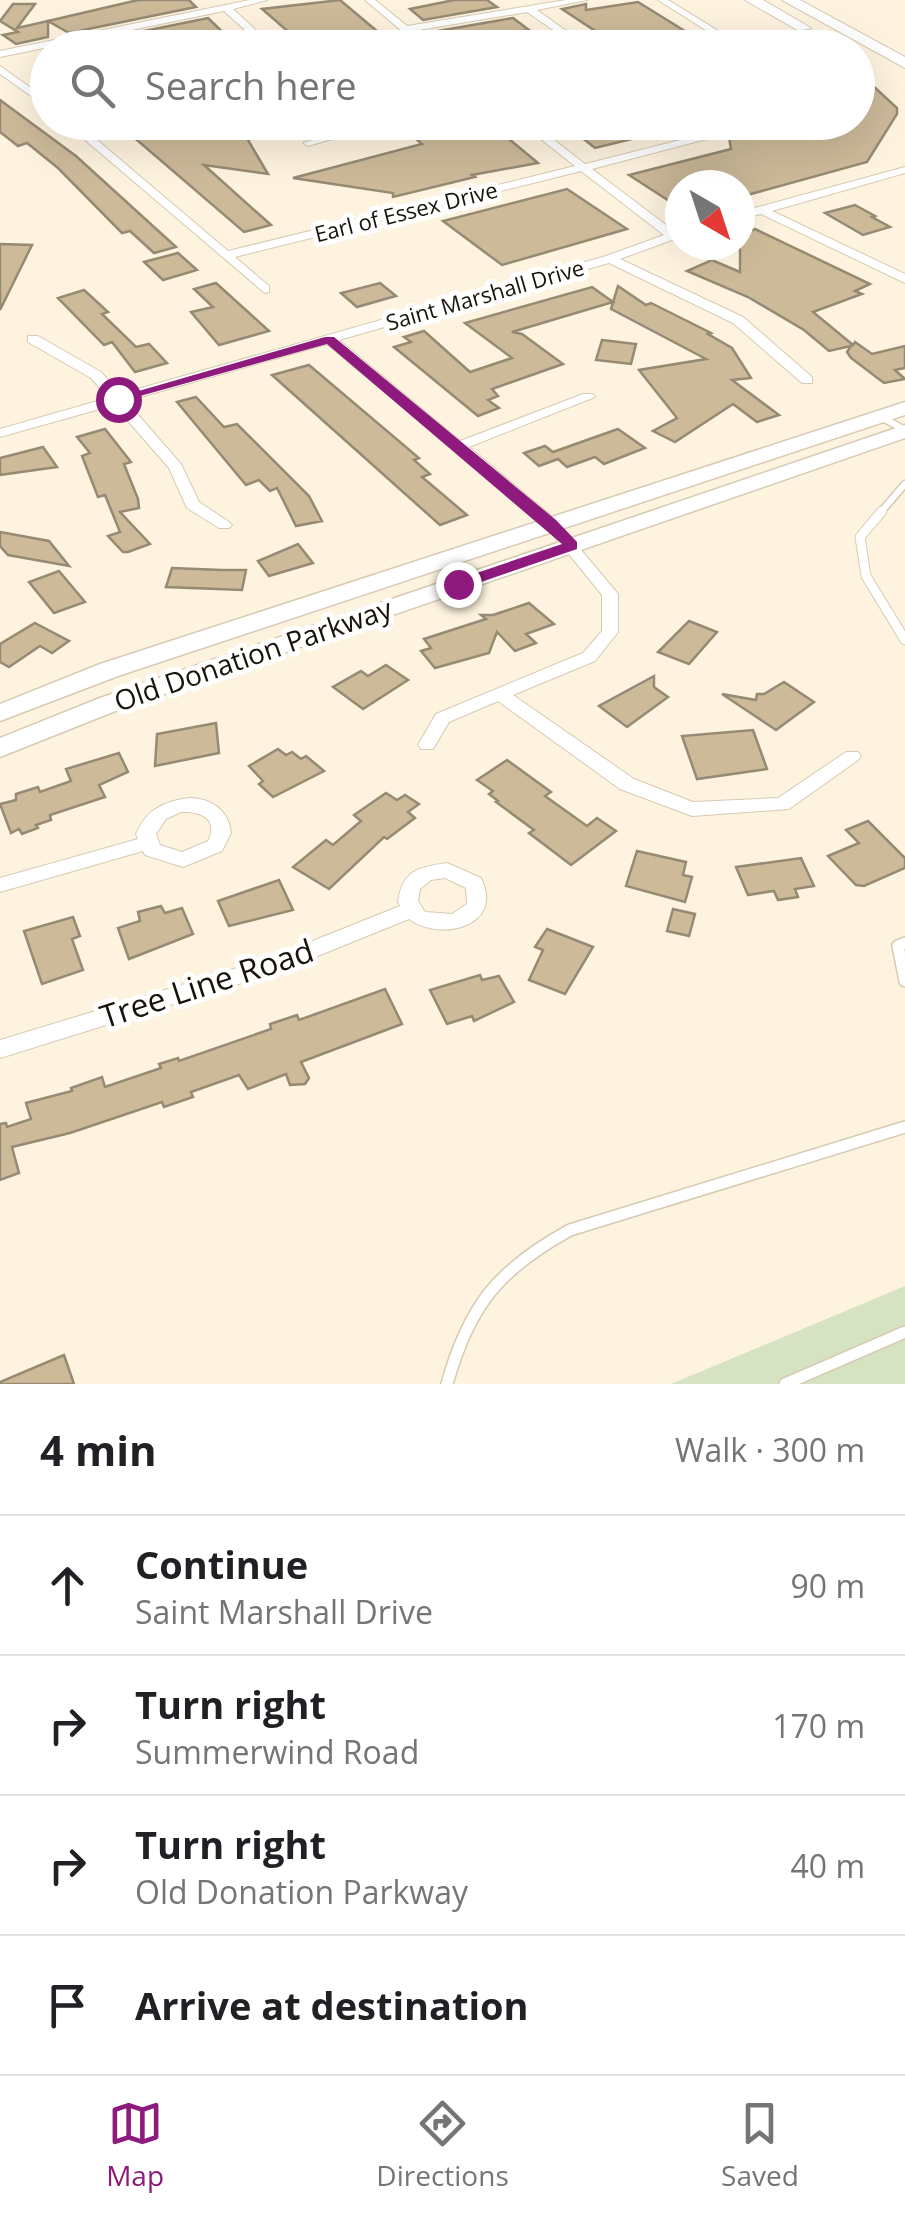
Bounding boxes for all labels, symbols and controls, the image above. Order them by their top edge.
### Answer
search box [30,30,875,140]
icon: search [65,58,120,113]
text: Search here [145,59,357,111]
north arrow [665,170,755,260]
street label: Earl of Essex Drive [311,174,500,248]
street label: Saint Marshall Drive [382,251,587,337]
route start [96,377,142,423]
route end [436,562,482,608]
street label: Old Donation Parkway [109,588,398,719]
street label: Tree Line Road [94,928,319,1037]
text: 4 min [40,1421,157,1478]
text: Walk · 300 m [675,1428,865,1471]
text: Continue [135,1538,308,1590]
icon: ahead [40,1558,95,1613]
text: 90 m [790,1564,865,1607]
text: Saint Marshall Drive [135,1590,433,1633]
text: Turn right [135,1678,326,1730]
icon: right [40,1698,95,1753]
text: 170 m [772,1704,865,1747]
text: Summerwind Road [135,1730,419,1773]
text: Turn right [135,1818,326,1870]
icon: right [40,1838,95,1893]
text: 40 m [790,1844,865,1887]
text: Old Donation Parkway [135,1870,468,1913]
icon: arrive [40,1978,95,2033]
text: Arrive at destination [135,1979,529,2031]
tab: Map [106,2096,164,2194]
tab: Directions [376,2096,509,2194]
tab: Saved [721,2096,799,2194]

